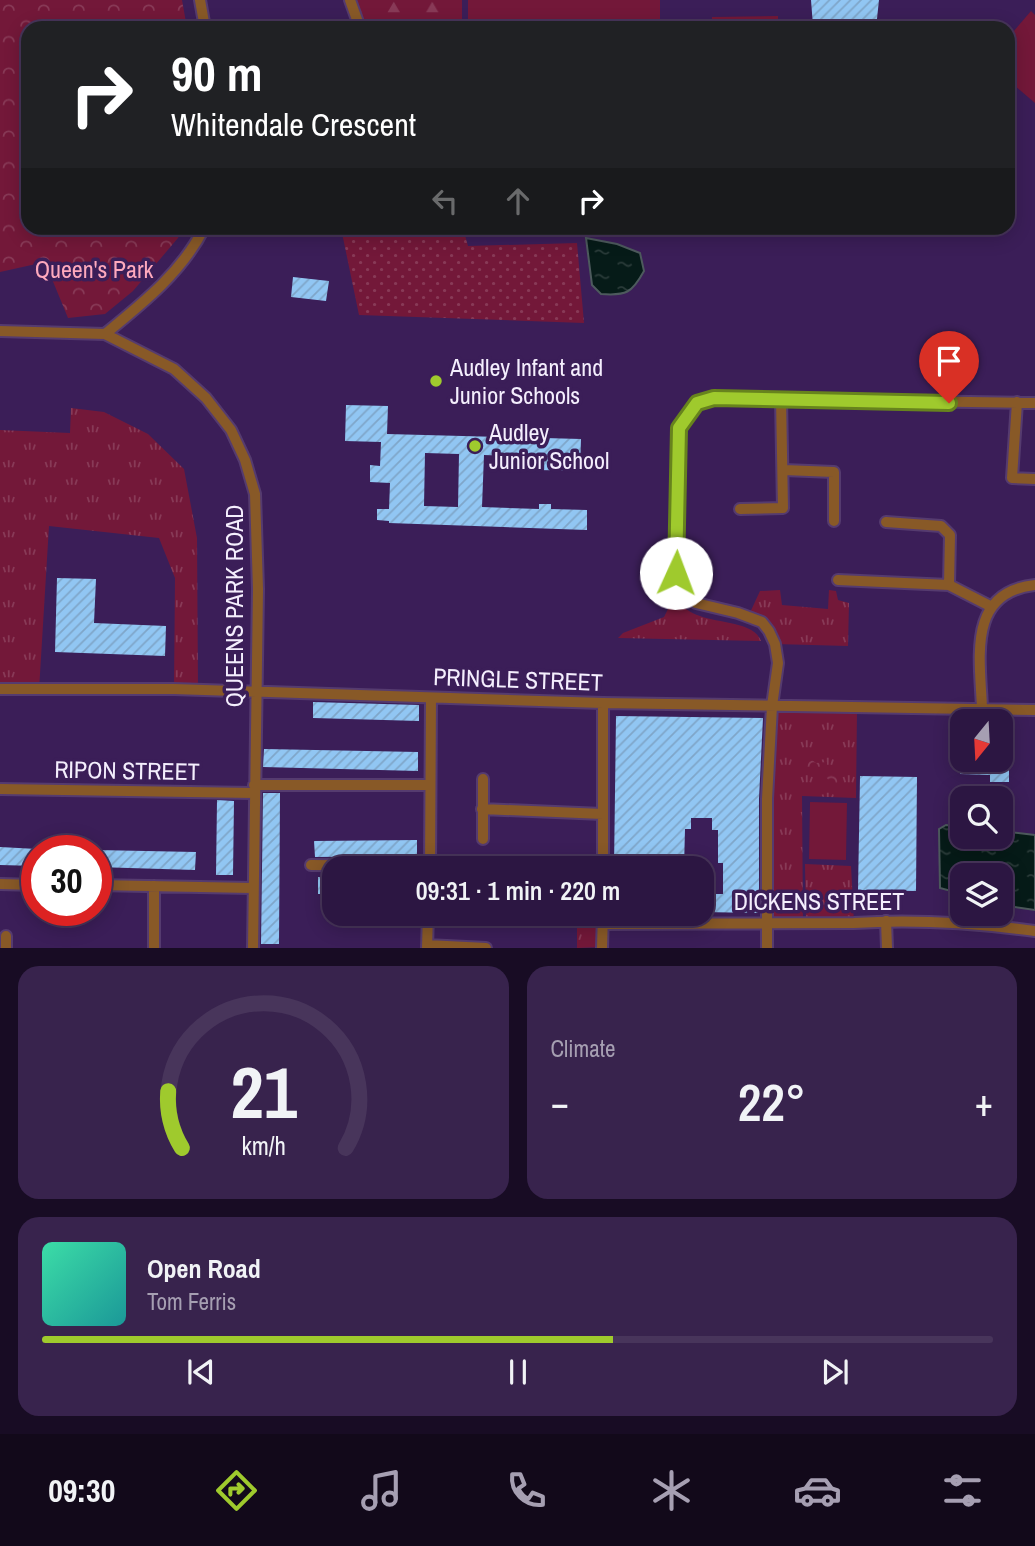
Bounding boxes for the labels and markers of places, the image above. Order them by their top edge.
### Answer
pin [919,331,979,403]
place label: Audley Infant and Junior Schools [449,351,603,411]
marker: Audley Infant and Junior Schools [428,373,444,389]
place label: Audley Junior School [488,416,609,476]
marker: Audley Junior School [467,438,483,454]

